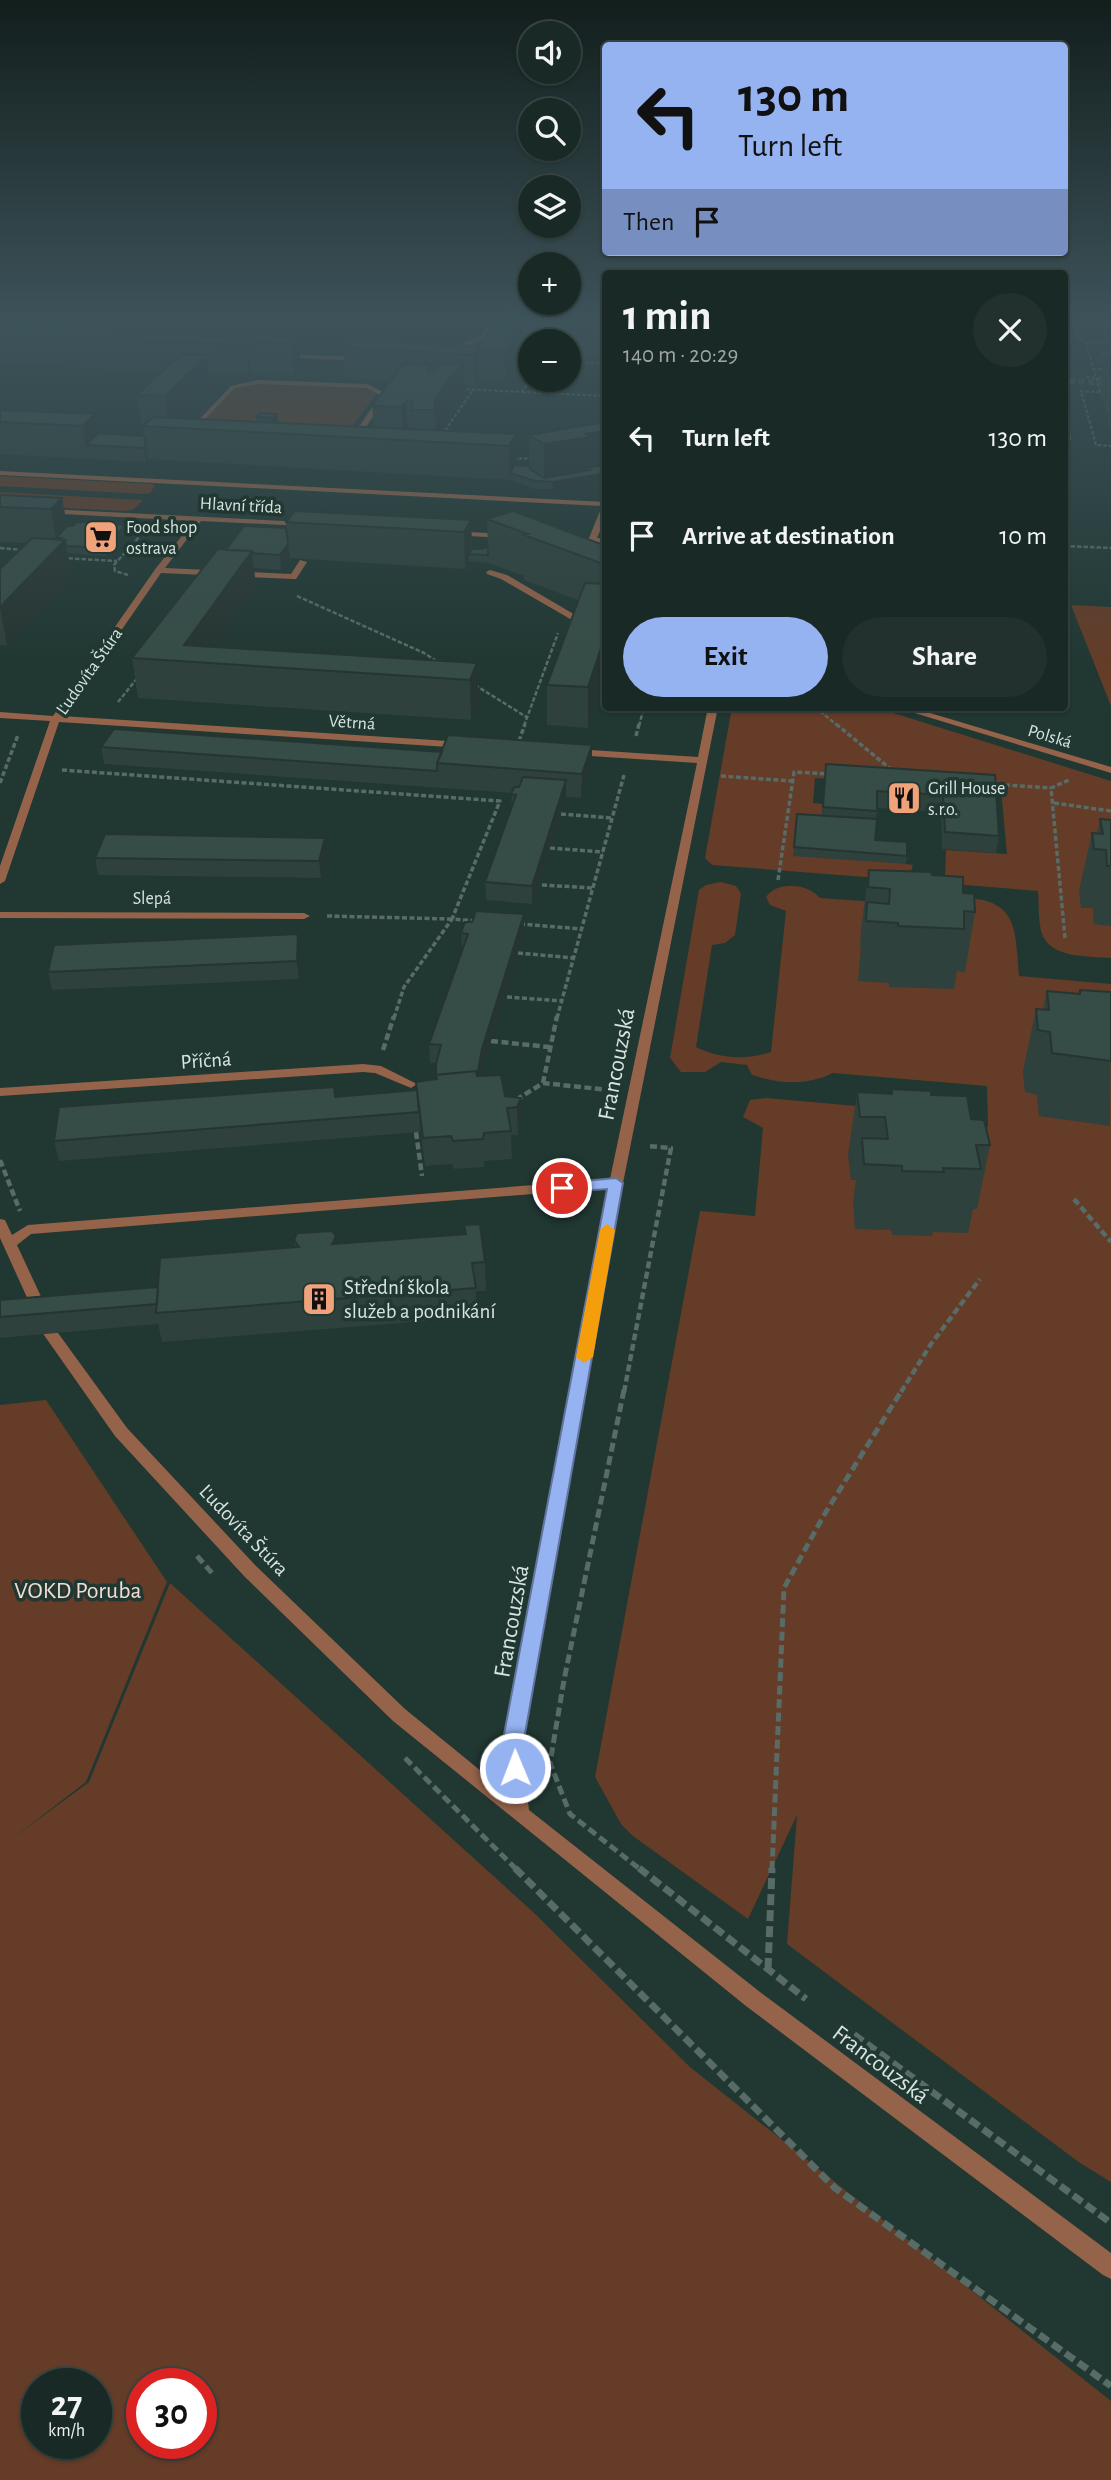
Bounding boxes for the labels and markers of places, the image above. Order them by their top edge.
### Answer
supermarket icon: Food shop ostrava [82,518,120,556]
place label: Food shop ostrava [126,519,197,558]
restaurant icon: Grill House s.r.o. [885,779,923,817]
place label: Grill House s.r.o. [928,780,1005,819]
pin [532,1158,592,1218]
place label: Střední škola služeb a podnikání [344,1277,496,1322]
building icon: Střední škola služeb a podnikání [300,1280,338,1318]

